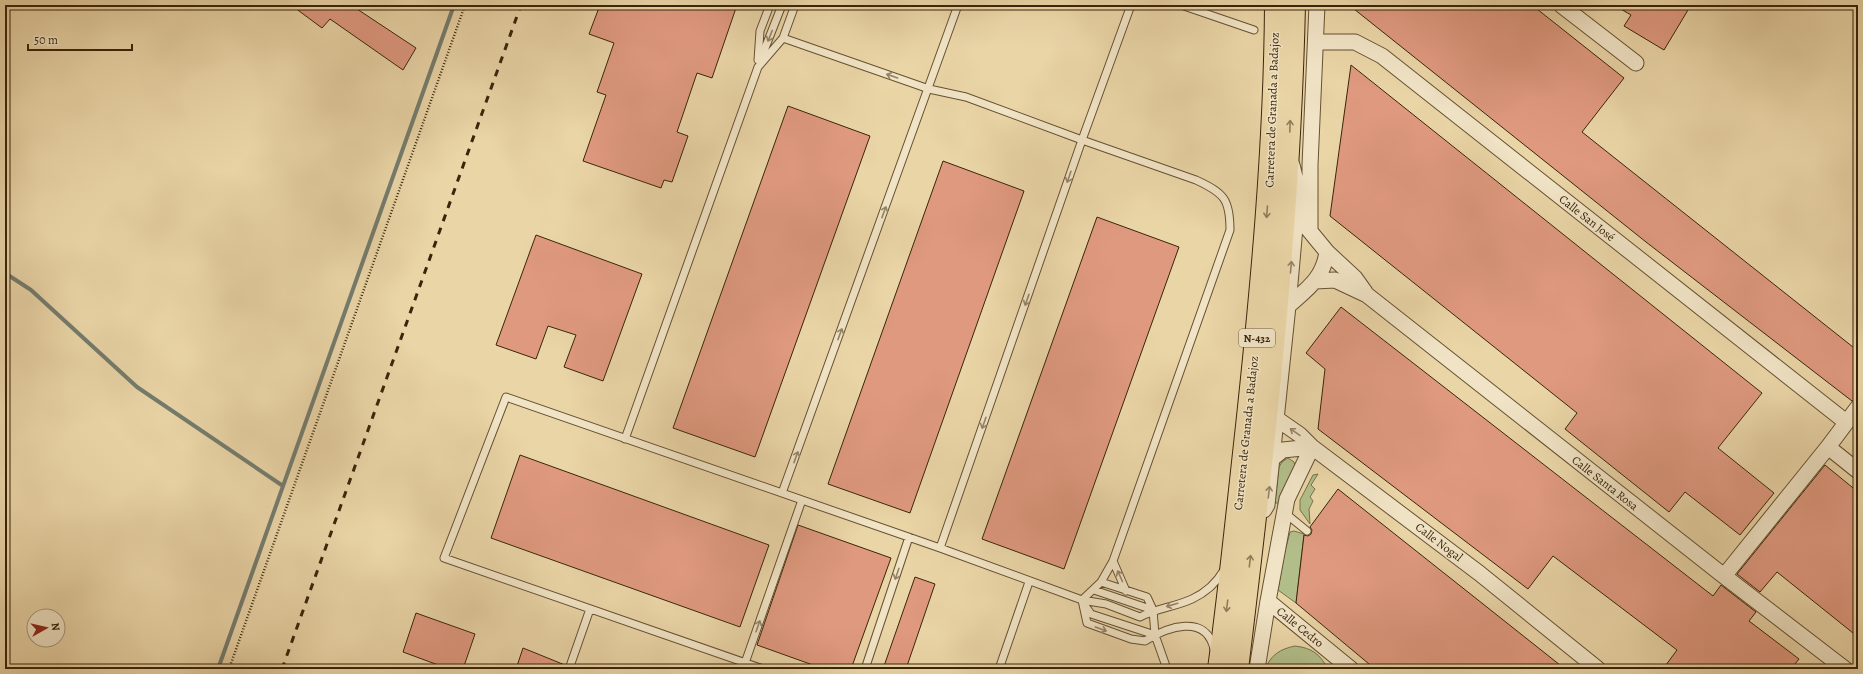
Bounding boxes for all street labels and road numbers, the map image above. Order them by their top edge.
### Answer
street label: Carretera de Granada a Badajoz [1261,32,1283,188]
street label: Calle San José [1556,191,1618,245]
road number: N-432 [1239,329,1275,347]
street label: Carretera de Granada a Badajoz [1230,355,1262,511]
street label: Calle Santa Rosa [1568,452,1642,514]
street label: Calle Nogal [1412,519,1466,565]
street label: Calle Cedro [1273,603,1327,651]

